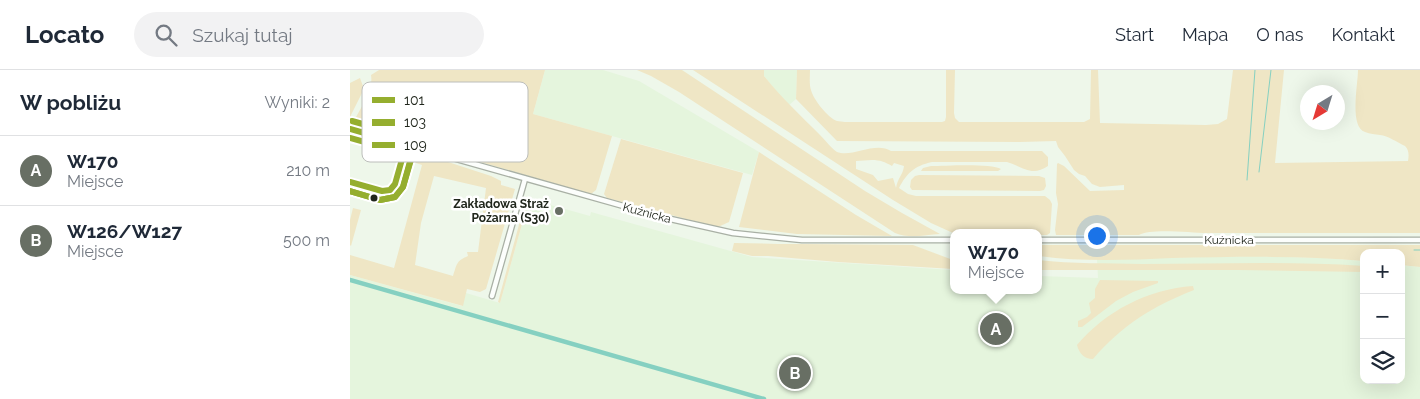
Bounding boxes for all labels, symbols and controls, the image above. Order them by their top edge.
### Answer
search box [134,12,484,57]
text: Locato [25,20,104,49]
icon: search [152,21,180,49]
text: Szukaj tutaj [192,24,293,46]
text: Start [1115,24,1154,45]
text: Mapa [1182,24,1228,45]
text: O nas [1256,24,1303,45]
text: Kontakt [1331,24,1395,45]
legend [362,82,528,162]
north arrow [1300,85,1345,130]
text: W pobliżu [20,90,121,115]
text: 101 [404,92,425,108]
text: Wyniki: 2 [265,93,330,112]
text: 103 [404,114,426,130]
text: 109 [404,137,427,153]
text: W170 [67,150,118,172]
text: A [31,161,41,180]
text: 210 m [286,161,330,180]
text: Miejsce [67,172,123,191]
unlabelled marker [369,193,379,203]
place label: Zakładowa Straż Pożarna (S30) [453,197,549,225]
street label: Kuźnicka [621,200,673,226]
marker: Zakładowa Straż Pożarna (S30) [553,205,565,217]
text: W126/W127 [67,220,182,242]
your location [1084,223,1110,249]
popup [950,229,1042,294]
text: B [31,231,41,250]
text: 500 m [283,231,330,250]
street label: Kuźnicka [1204,233,1254,247]
text: W170 [968,241,1019,263]
text: Miejsce [67,242,123,261]
map controls [1360,249,1405,384]
button: + [1360,249,1405,294]
text: Miejsce [968,263,1024,282]
button: − [1360,294,1405,339]
pin: A [980,310,1012,348]
button: layers [1360,339,1405,384]
pin: B [779,354,811,392]

